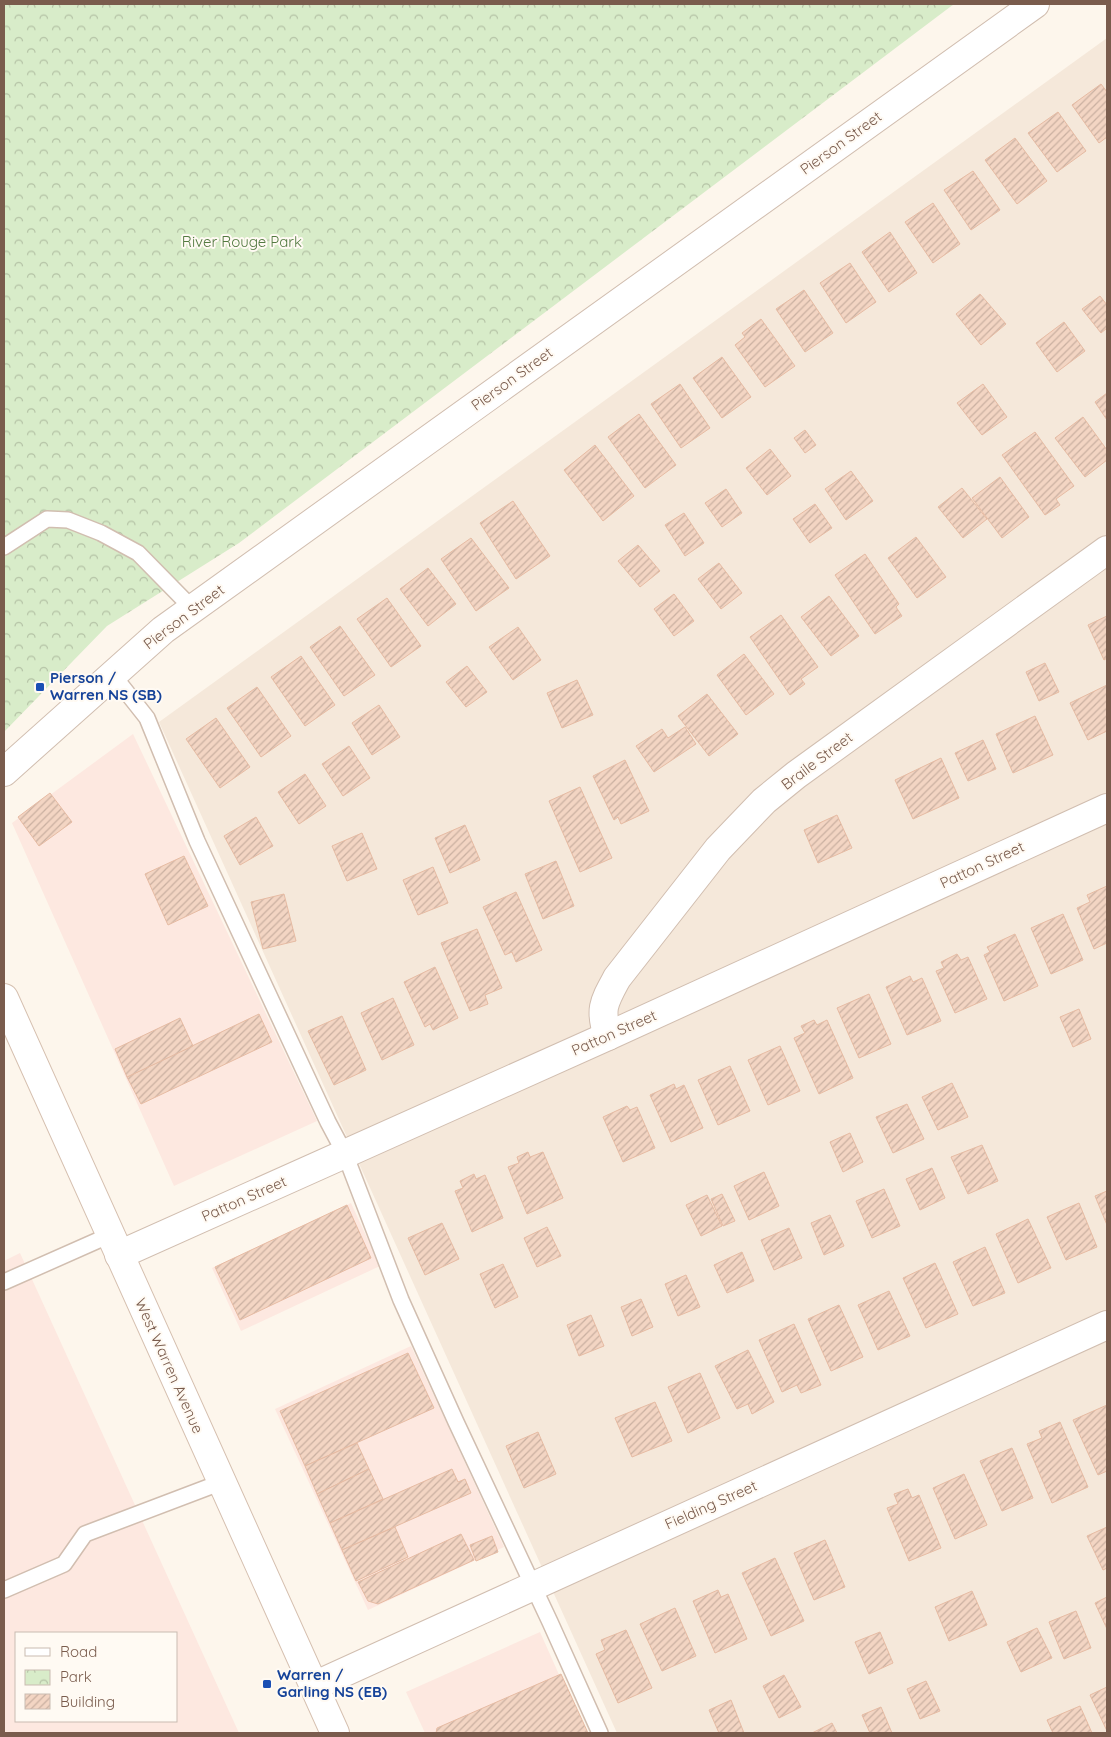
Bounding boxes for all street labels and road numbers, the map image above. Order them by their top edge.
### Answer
street label: Pierson Street [796,107,885,179]
street label: Pierson Street [467,343,556,415]
street label: Pierson Street [140,580,228,653]
street label: Braile Street [777,728,856,794]
street label: Patton Street [937,837,1027,892]
street label: Patton Street [568,1005,659,1060]
street label: Patton Street [198,1171,289,1226]
street label: West Warren Avenue [131,1295,208,1436]
street label: Fielding Street [662,1476,760,1533]

